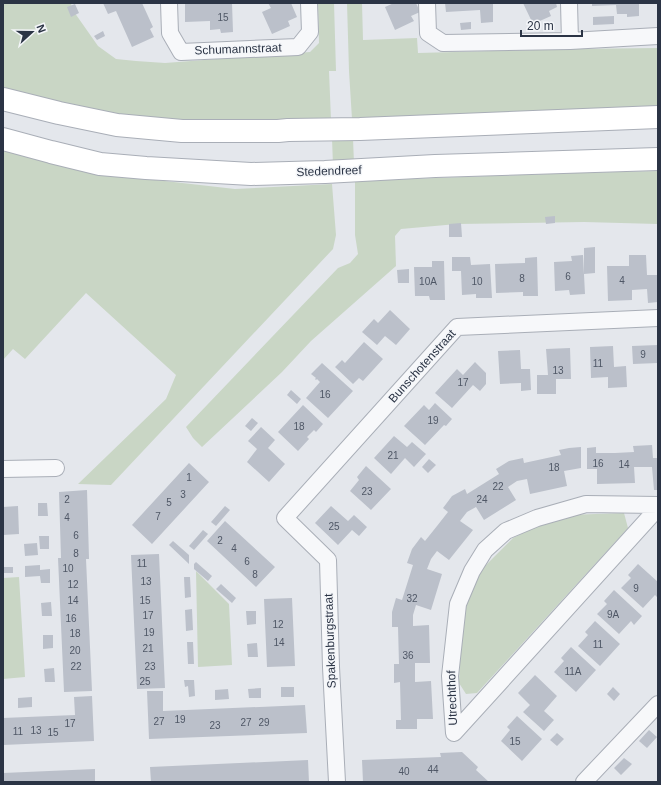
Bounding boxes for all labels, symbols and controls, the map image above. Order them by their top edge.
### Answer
north arrow [12,12,52,52]
house number: 15 [217,12,229,23]
scale bar [521,12,582,38]
text: 20 m [527,19,554,33]
text: N [34,23,48,34]
street label: Schumannstraat [194,40,283,58]
street label: Stedendreef [296,163,363,179]
house number: 6 [565,271,571,282]
house number: 8 [519,273,525,284]
house number: 4 [619,275,625,286]
house number: 10A [419,276,437,287]
house number: 10 [471,276,483,287]
street label: Bunschotenstraat [386,326,459,405]
house number: 9 [640,349,646,360]
house number: 11 [593,358,604,369]
house number: 13 [552,365,564,376]
house number: 17 [457,377,469,388]
house number: 16 [319,389,331,400]
house number: 19 [427,415,439,426]
house number: 18 [293,421,305,432]
house number: 21 [387,450,399,461]
house number: 16 [592,458,604,469]
house number: 14 [618,459,630,470]
house number: 18 [548,462,560,473]
house number: 1 [186,472,192,483]
house number: 22 [492,481,504,492]
house number: 23 [361,486,373,497]
house number: 3 [180,489,186,500]
house number: 2 [64,494,70,505]
house number: 24 [476,494,488,505]
house number: 5 [166,497,172,508]
house number: 7 [155,511,161,522]
house number: 4 [64,512,70,523]
house number: 25 [328,521,340,532]
house number: 6 [73,530,79,541]
house number: 2 [217,535,223,546]
house number: 4 [231,543,237,554]
house number: 8 [73,548,79,559]
house number: 6 [244,556,250,567]
house number: 11 [137,558,148,569]
house number: 10 [62,563,74,574]
house number: 8 [252,569,258,580]
house number: 13 [140,576,152,587]
house number: 12 [67,579,79,590]
house number: 9 [633,583,639,594]
street label: Spakenburgstraat [321,593,339,689]
house number: 32 [406,593,418,604]
house number: 14 [67,595,79,606]
house number: 15 [139,595,151,606]
house number: 9A [607,609,619,620]
house number: 17 [142,610,154,621]
house number: 16 [65,613,77,624]
house number: 12 [272,619,284,630]
house number: 19 [143,627,155,638]
house number: 18 [69,628,81,639]
house number: 14 [273,637,285,648]
house number: 11 [593,639,604,650]
house number: 21 [142,643,154,654]
house number: 20 [69,645,81,656]
house number: 36 [402,650,414,661]
house number: 22 [70,661,82,672]
house number: 23 [144,661,156,672]
house number: 11A [564,666,582,677]
street label: Utrechthof [444,669,460,726]
house number: 25 [139,676,151,687]
house number: 19 [174,714,186,725]
house number: 27 [153,716,165,727]
house number: 27 [240,717,252,728]
house number: 29 [258,717,270,728]
house number: 17 [64,718,76,729]
house number: 23 [209,720,221,731]
house number: 13 [30,725,42,736]
house number: 11 [13,726,24,737]
house number: 15 [47,727,59,738]
house number: 15 [509,736,521,747]
house number: 44 [427,764,439,775]
house number: 40 [398,766,410,777]

